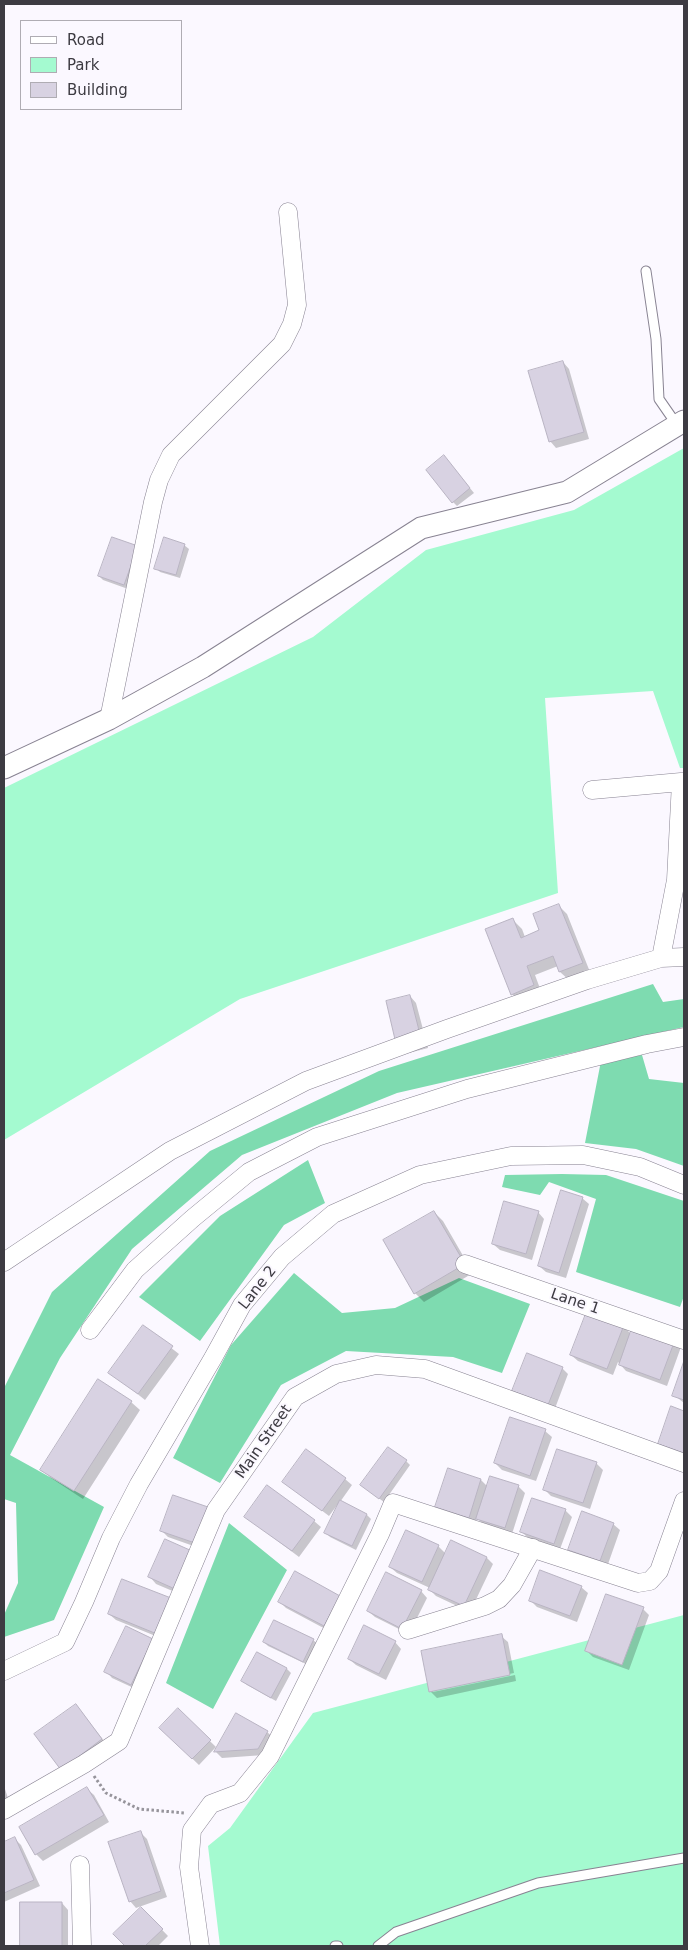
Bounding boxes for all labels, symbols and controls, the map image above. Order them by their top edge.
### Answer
legend [20,20,182,110]
text: Road [67,31,105,49]
text: Park [67,56,99,74]
text: Building [67,81,128,99]
street label: Lane 2 [235,1263,281,1313]
street label: Lane 1 [548,1285,602,1319]
street label: Main Street [232,1402,296,1482]

